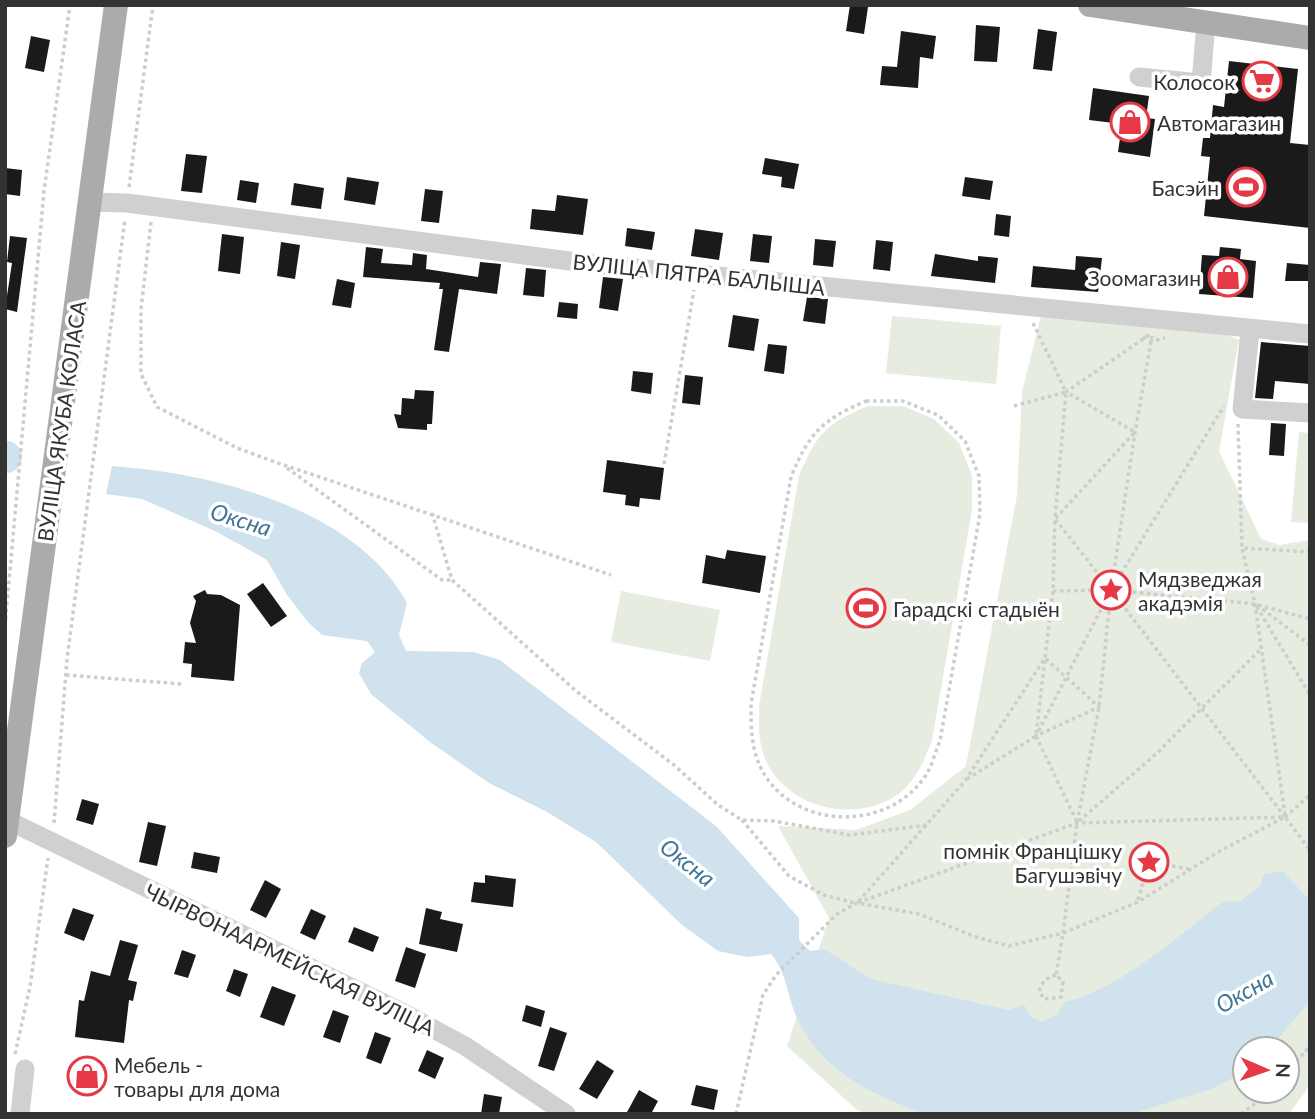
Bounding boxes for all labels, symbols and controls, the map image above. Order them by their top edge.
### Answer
supermarket icon: Колосок [1241,60,1283,102]
place label: Колосок [1153,69,1235,94]
shop icon: Автомагазин [1109,101,1151,143]
place label: Автомагазин [1157,110,1281,135]
sports icon: Басэйн [1225,166,1267,208]
place label: Басэйн [1152,175,1219,200]
street label: ВУЛІЦА ПЯТРА БАЛЫША [572,248,827,300]
shop icon: Зоомагазин [1207,256,1249,298]
place label: Зоомагазин [1088,265,1201,290]
street label: ВУЛІЦА ЯКУБА КОЛАСА [32,298,90,543]
water label: Оксна [207,497,275,541]
place label: Мядзведжая акадэмія [1138,566,1262,615]
place icon: Мядзведжая акадэмія [1090,569,1132,611]
sports icon: Гарадскі стадыён [845,587,887,629]
place label: Гарадскі стадыён [893,596,1060,621]
water label: Оксна [655,832,721,892]
place label: помнік Францішку Багушэвічу [943,838,1122,887]
place icon: помнік Францішку Багушэвічу [1128,841,1170,883]
street label: ЧЫРВОНААРМЕЙСКАЯ ВУЛІЦА [141,878,440,1041]
water label: Оксна [1210,963,1278,1019]
north arrow [1231,1035,1301,1105]
place label: Мебель - товары для дома [114,1052,280,1101]
shop icon: Мебель - товары для дома [66,1055,108,1097]
text: N [1272,1063,1295,1078]

